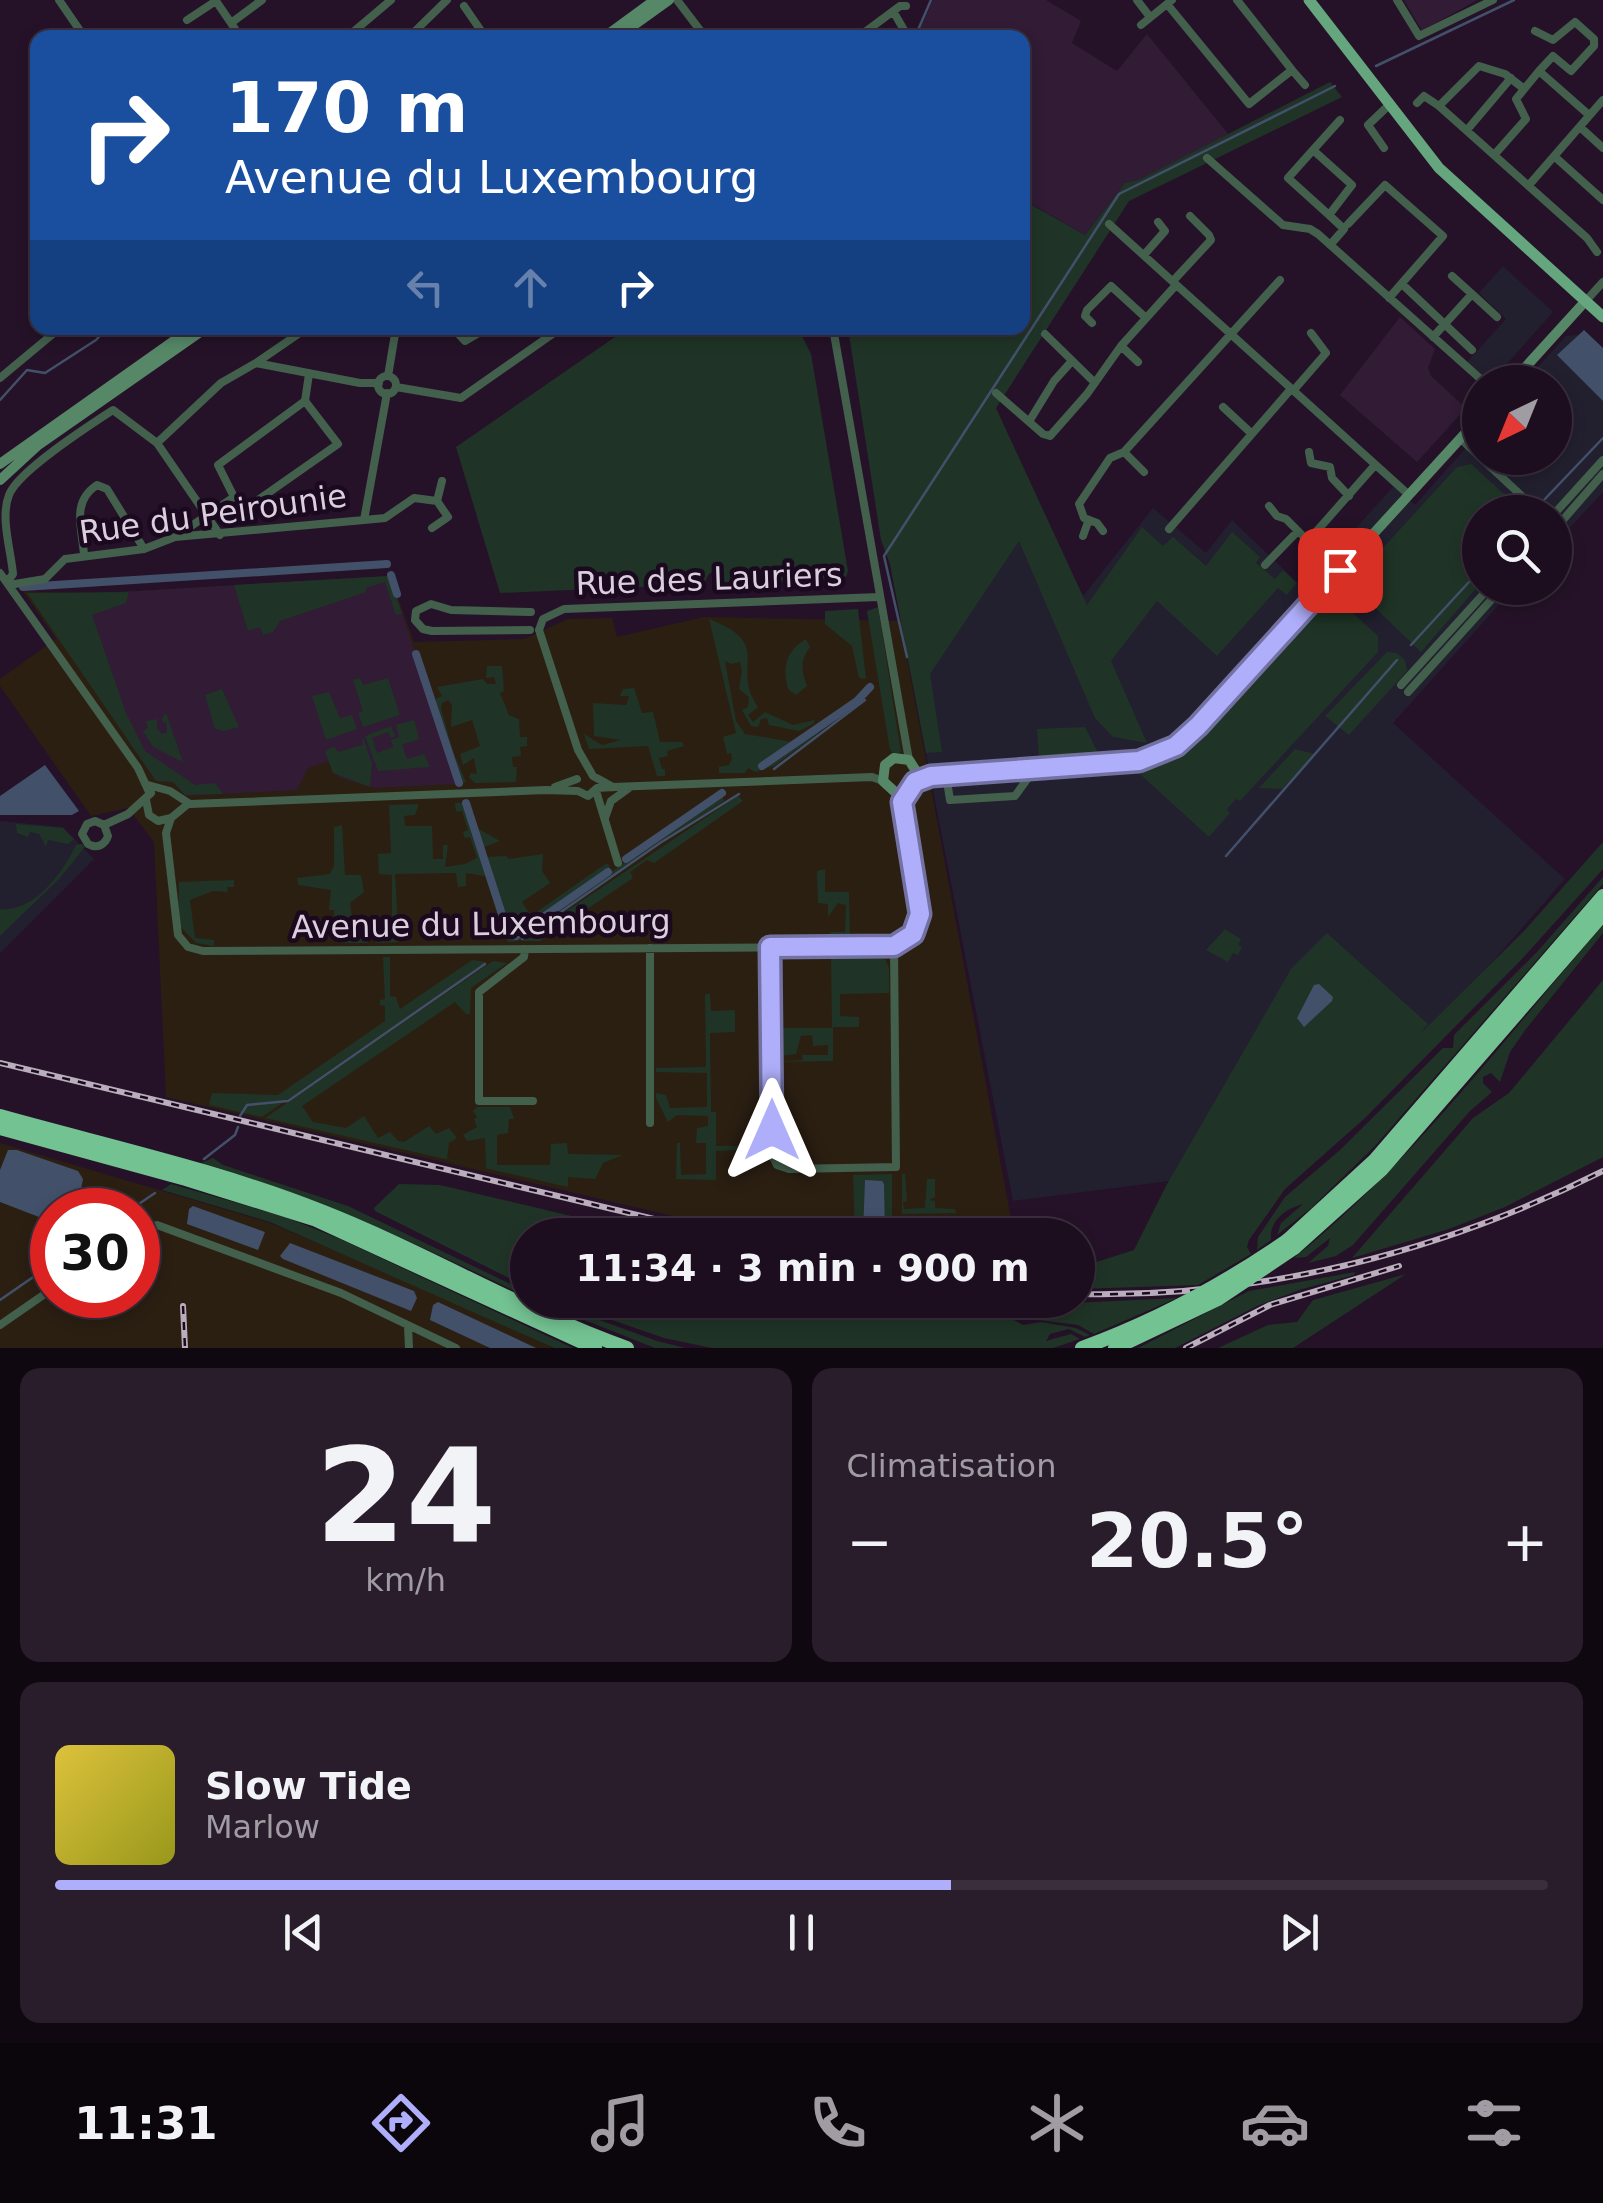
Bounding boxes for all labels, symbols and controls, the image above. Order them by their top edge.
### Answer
text: 170 m [225,67,468,149]
icon: right [60,70,190,200]
text: Avenue du Luxembourg [225,151,758,204]
icon: left [398,260,453,315]
icon: ahead [503,260,558,315]
icon: right [608,260,663,315]
north arrow [1462,365,1572,475]
map controls [1462,365,1572,605]
street label: Rue du Peirounie [77,476,349,552]
button: search [1462,495,1572,605]
pin [1298,528,1383,613]
icon: arrive [1313,543,1368,598]
street label: Rue des Lauriers [575,555,843,603]
street label: Avenue du Luxembourg [291,902,671,946]
position arrow [720,1078,824,1182]
speed limit sign: 30 [30,1188,160,1318]
text: 11:34 · 3 min · 900 m [575,1246,1030,1290]
text: 24 [315,1420,496,1572]
text: Climatisation [847,1447,1056,1485]
text: 20.5° [1086,1497,1309,1585]
text: − [847,1510,893,1574]
text: + [1502,1510,1548,1574]
text: km/h [365,1561,446,1599]
text: Slow Tide [205,1764,412,1808]
text: Marlow [205,1808,320,1846]
icon: previous [276,1905,331,1960]
icon: pause [774,1905,829,1960]
icon: next [1272,1905,1327,1960]
icon: directions [366,2088,436,2158]
icon: music [585,2088,655,2158]
icon: phone [803,2088,873,2158]
icon: climate [1022,2088,1092,2158]
icon: car [1240,2088,1310,2158]
icon: filters [1459,2088,1529,2158]
text: 11:31 [74,2097,218,2150]

